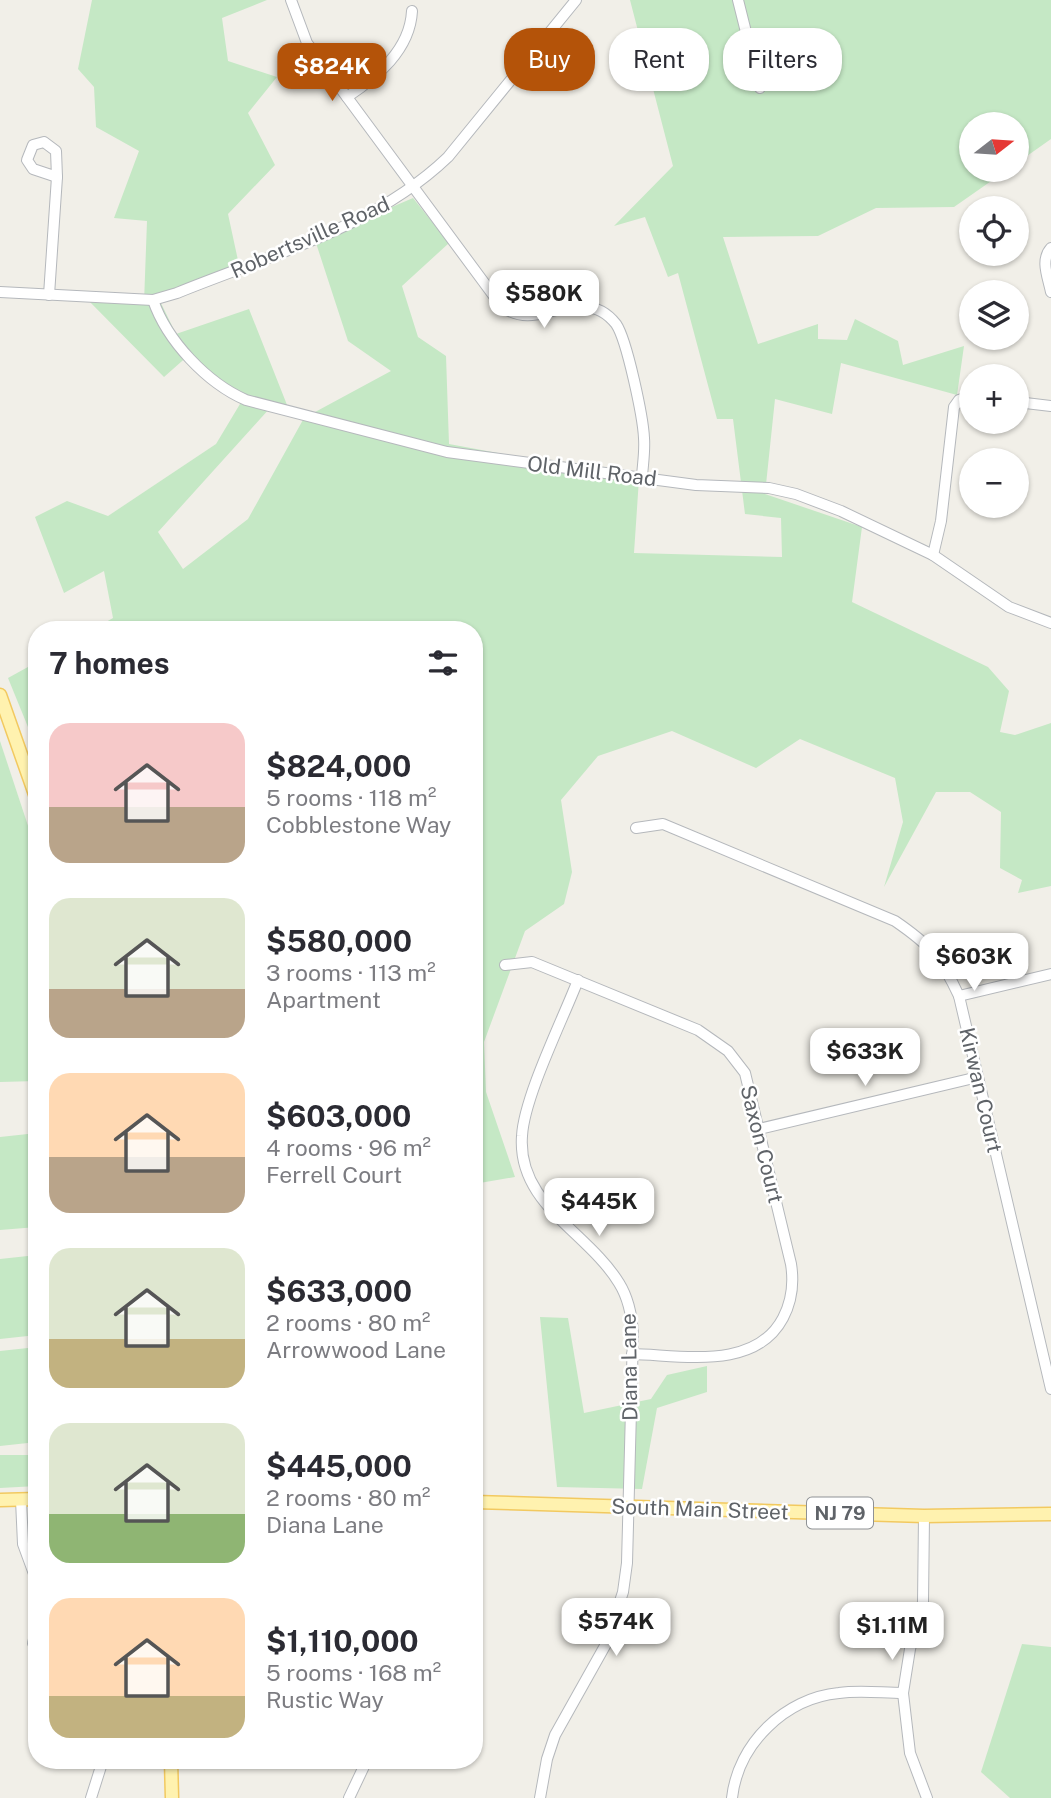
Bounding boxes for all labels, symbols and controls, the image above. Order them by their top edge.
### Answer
chip: Buy [504,28,595,91]
chip: Rent [609,28,709,91]
chip: Filters [723,28,842,91]
pin: $824K [283,43,381,103]
text: $824K [293,52,371,79]
north arrow [959,112,1029,182]
map controls [959,112,1029,518]
street label: Robertsville Road [227,191,393,283]
button: locate [959,196,1029,266]
pin: $580K [495,270,593,330]
text: $580K [505,279,583,306]
button: layers [959,280,1029,350]
button: + [959,364,1029,434]
button: − [959,448,1029,518]
street label: Old Mill Road [526,451,658,491]
icon: filters [424,644,462,682]
text: 7 homes [49,645,170,681]
text: $824,000 [266,748,411,784]
icon: home [105,751,189,835]
text: 5 rooms · 118 m² [266,784,436,811]
text: Cobblestone Way [266,811,451,838]
text: $580,000 [266,923,412,959]
icon: home [105,926,189,1010]
pin: $603K [925,934,1023,993]
text: $603K [935,942,1013,969]
text: 3 rooms · 113 m² [266,959,436,986]
text: Apartment [266,986,381,1013]
street label: Kirwan Court [954,1025,1008,1155]
pin: $633K [816,1028,914,1088]
text: $633K [826,1037,904,1064]
street label: Saxon Court [735,1082,789,1206]
text: $603,000 [266,1098,411,1134]
icon: home [105,1101,189,1185]
text: 4 rooms · 96 m² [266,1134,431,1161]
text: Ferrell Court [266,1161,402,1188]
pin: $445K [550,1178,648,1238]
text: $445K [560,1187,638,1214]
text: $633,000 [266,1273,412,1309]
icon: home [105,1276,189,1360]
text: 2 rooms · 80 m² [266,1309,431,1336]
street label: Diana Lane [616,1313,642,1421]
text: Arrowwood Lane [266,1336,446,1363]
text: $445,000 [266,1448,412,1484]
icon: home [105,1451,189,1535]
text: 2 rooms · 80 m² [266,1484,431,1511]
street label: South Main Street [611,1493,789,1525]
road number: NJ 79 [807,1498,873,1528]
text: Diana Lane [266,1511,384,1538]
pin: $574K [567,1598,665,1658]
pin: $1.11M [835,1602,949,1662]
text: $574K [578,1607,654,1634]
text: $1.11M [856,1611,928,1638]
text: $1,110,000 [266,1623,419,1659]
icon: home [105,1626,189,1710]
text: 5 rooms · 168 m² [266,1659,441,1686]
text: Rustic Way [266,1686,384,1713]

